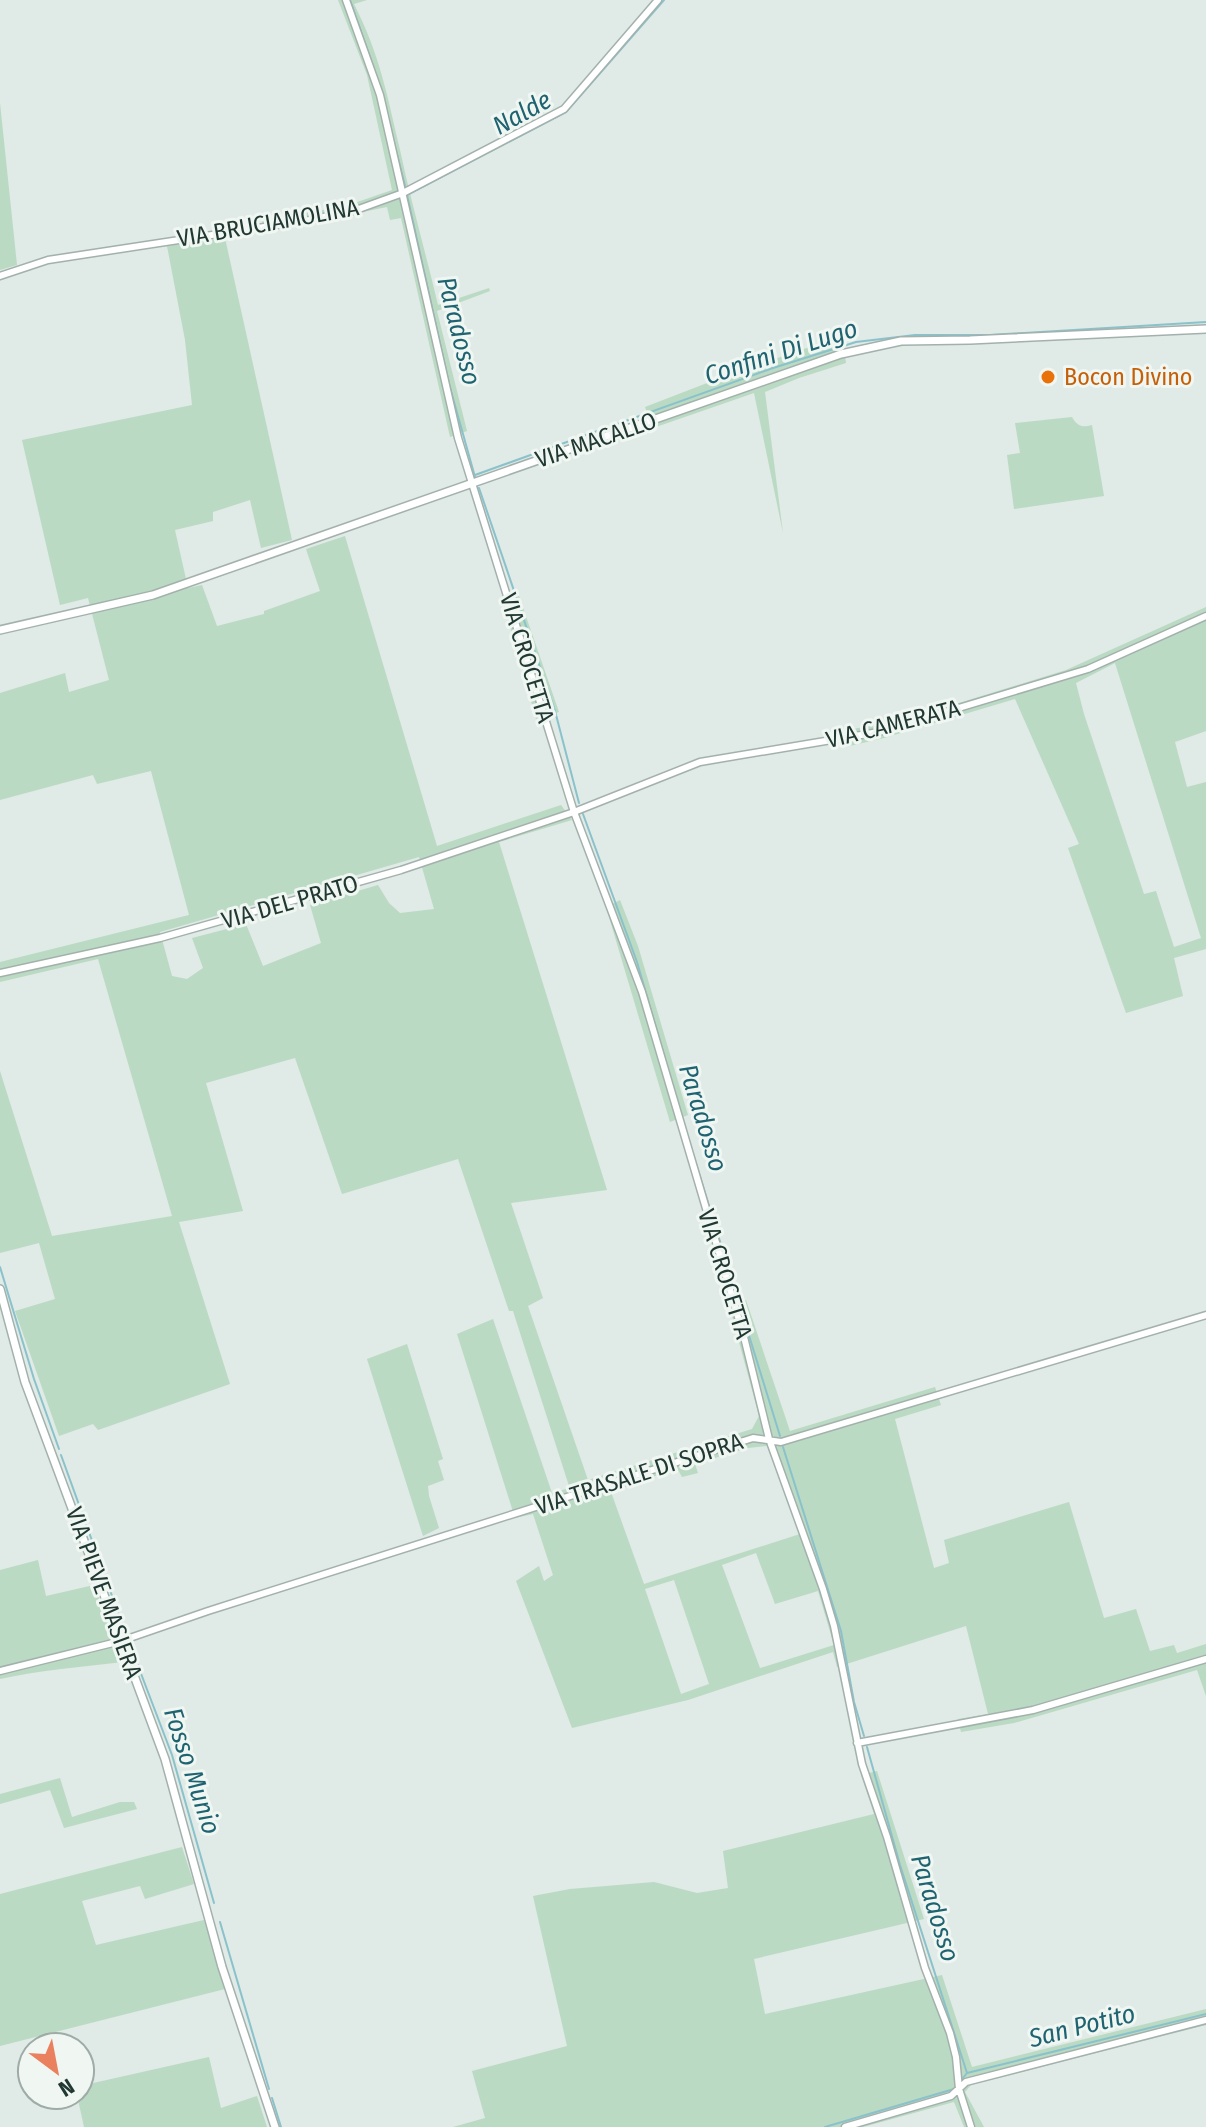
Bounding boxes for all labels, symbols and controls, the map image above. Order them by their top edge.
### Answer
water label: Nalde [487,84,557,142]
street label: VIA BRUCIAMOLINA [175,193,361,253]
water label: Paradosso [431,274,487,388]
water label: Confini Di Lugo [701,313,861,391]
place label: Bocon Divino [1064,363,1192,391]
marker: Bocon Divino [1039,368,1057,386]
street label: VIA MACALLO [532,406,660,474]
street label: VIA CROCETTA [494,590,560,727]
street label: VIA CAMERATA [823,694,963,754]
street label: VIA DEL PRATO [219,869,361,935]
water label: Paradosso [672,1061,734,1175]
street label: VIA CROCETTA [692,1206,758,1343]
street label: VIA TRASALE DI SOPRA [532,1427,747,1521]
street label: VIA PIEVE MASIERA [60,1503,148,1683]
water label: Fosso Munio [157,1704,227,1838]
water label: Paradosso [904,1851,966,1965]
water label: San Potito [1025,1998,1138,2054]
north arrow [16,2031,96,2111]
text: N [54,2073,79,2102]

